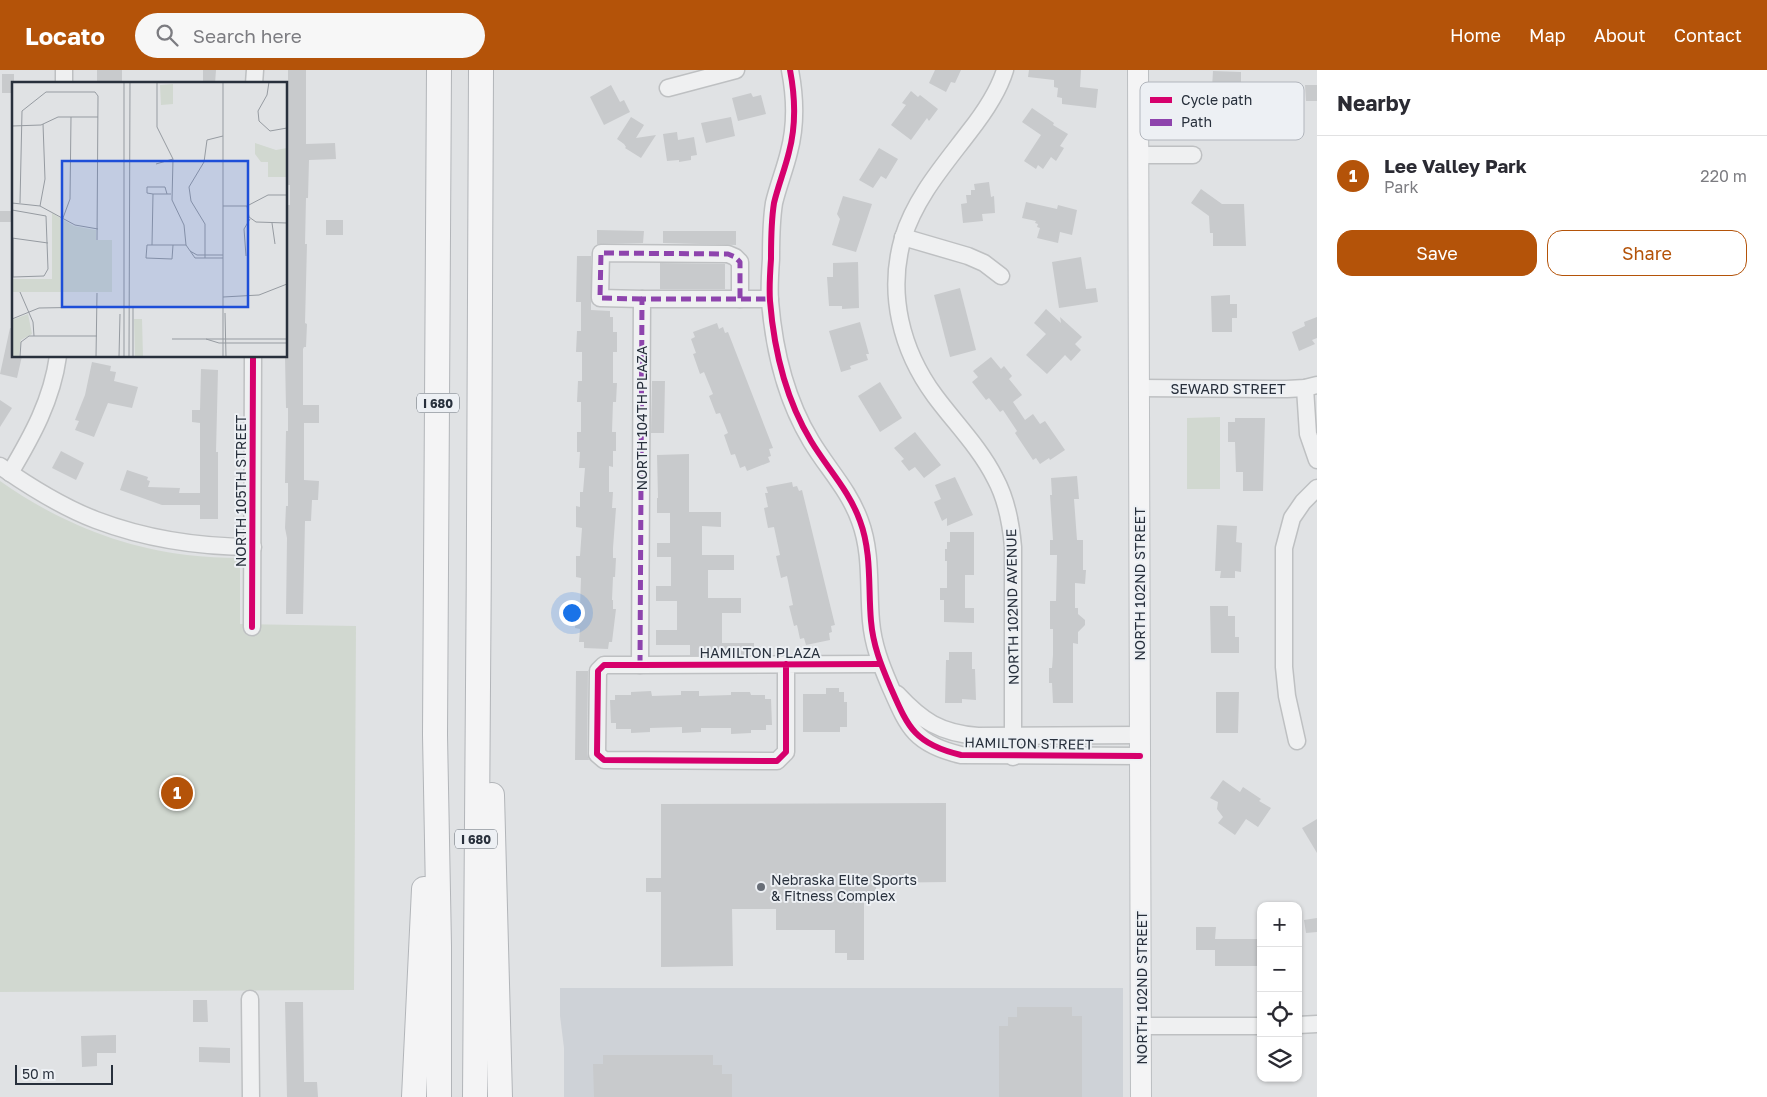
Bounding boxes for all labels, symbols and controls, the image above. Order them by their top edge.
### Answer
search box [135,13,485,58]
text: Locato [25,21,105,50]
icon: search [153,21,181,49]
text: Search here [193,24,302,47]
text: Home [1450,24,1501,46]
text: Map [1529,24,1566,46]
text: About [1594,24,1646,46]
text: Contact [1674,24,1742,46]
inset map [12,82,288,358]
legend [1140,82,1304,140]
text: Nearby [1337,90,1411,116]
text: Cycle path [1181,91,1252,108]
text: Path [1181,113,1212,130]
text: Lee Valley Park [1384,154,1527,177]
text: 1 [1349,166,1357,186]
text: 220 m [1700,166,1747,186]
text: Park [1384,177,1419,197]
button: Save [1337,230,1537,276]
button: Share [1547,230,1747,276]
street label: NORTH 104TH PLAZA [633,345,650,490]
street label: SEWARD STREET [1170,380,1286,397]
road number: I 680 [417,393,459,412]
street label: NORTH 105TH STREET [232,414,249,567]
street label: NORTH 102ND STREET [1131,507,1148,661]
street label: NORTH 102ND AVENUE [1002,529,1022,685]
your location [559,600,585,626]
street label: HAMILTON PLAZA [700,644,821,661]
street label: HAMILTON STREET [964,733,1094,753]
pin: 1 [161,774,193,812]
road number: I 680 [455,830,497,849]
place label: Nebraska Elite Sports & Fitness Complex [771,871,917,904]
marker: Nebraska Elite Sports & Fitness Complex [755,881,767,893]
map controls [1257,902,1302,1082]
button: + [1257,902,1302,947]
street label: NORTH 102ND STREET [1133,911,1150,1065]
button: − [1257,947,1302,992]
button: locate [1257,992,1302,1037]
button: layers [1257,1037,1302,1082]
scale bar [15,1062,112,1085]
text: 50 m [22,1065,55,1082]

